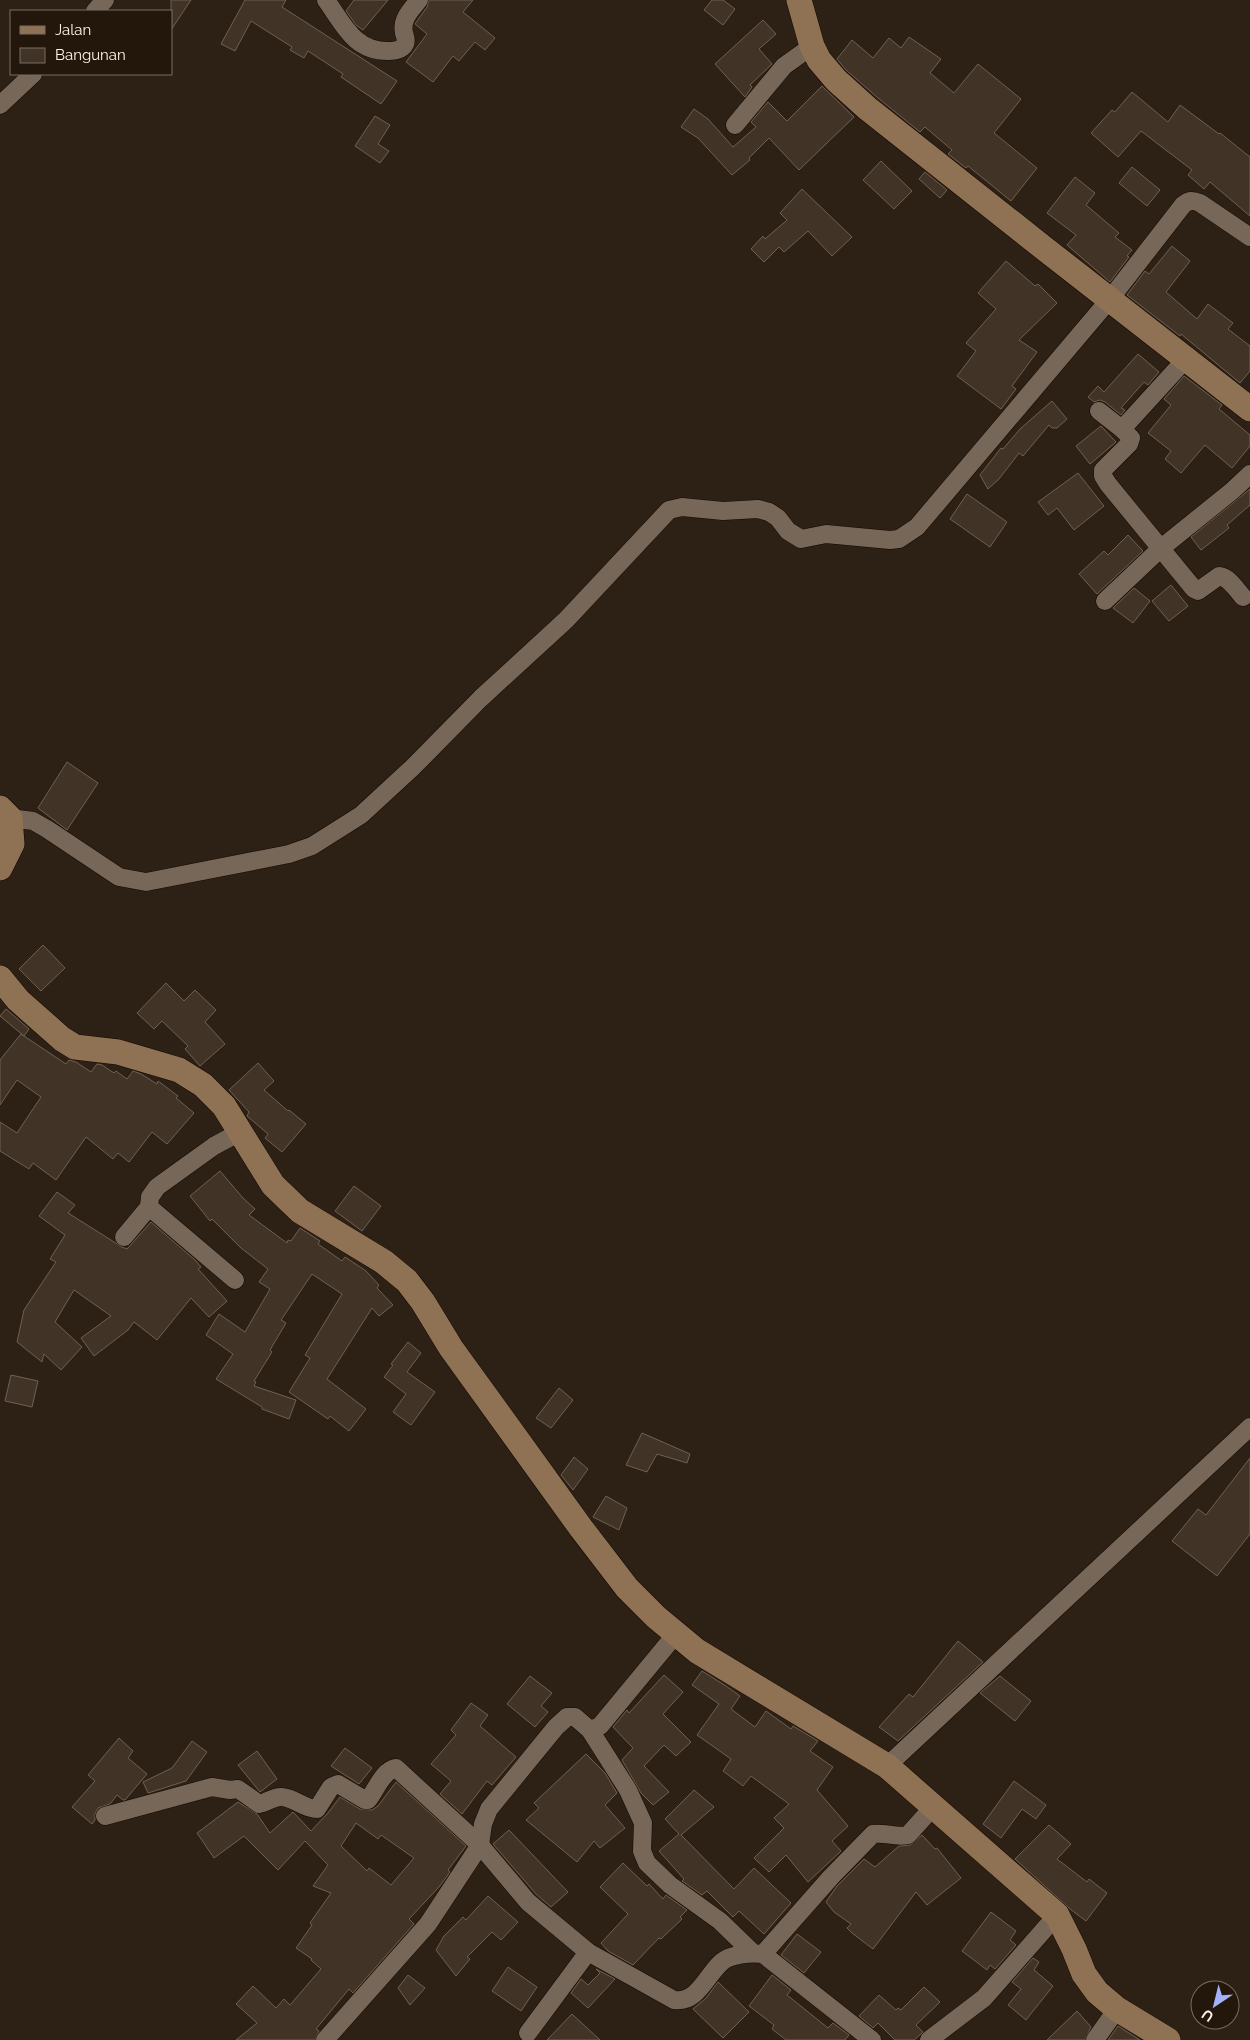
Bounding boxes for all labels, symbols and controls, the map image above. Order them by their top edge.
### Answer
legend [10,10,172,75]
text: Jalan [55,21,91,39]
text: Bangunan [55,46,126,64]
north arrow [1190,1980,1240,2030]
text: U [1199,2006,1216,2025]

